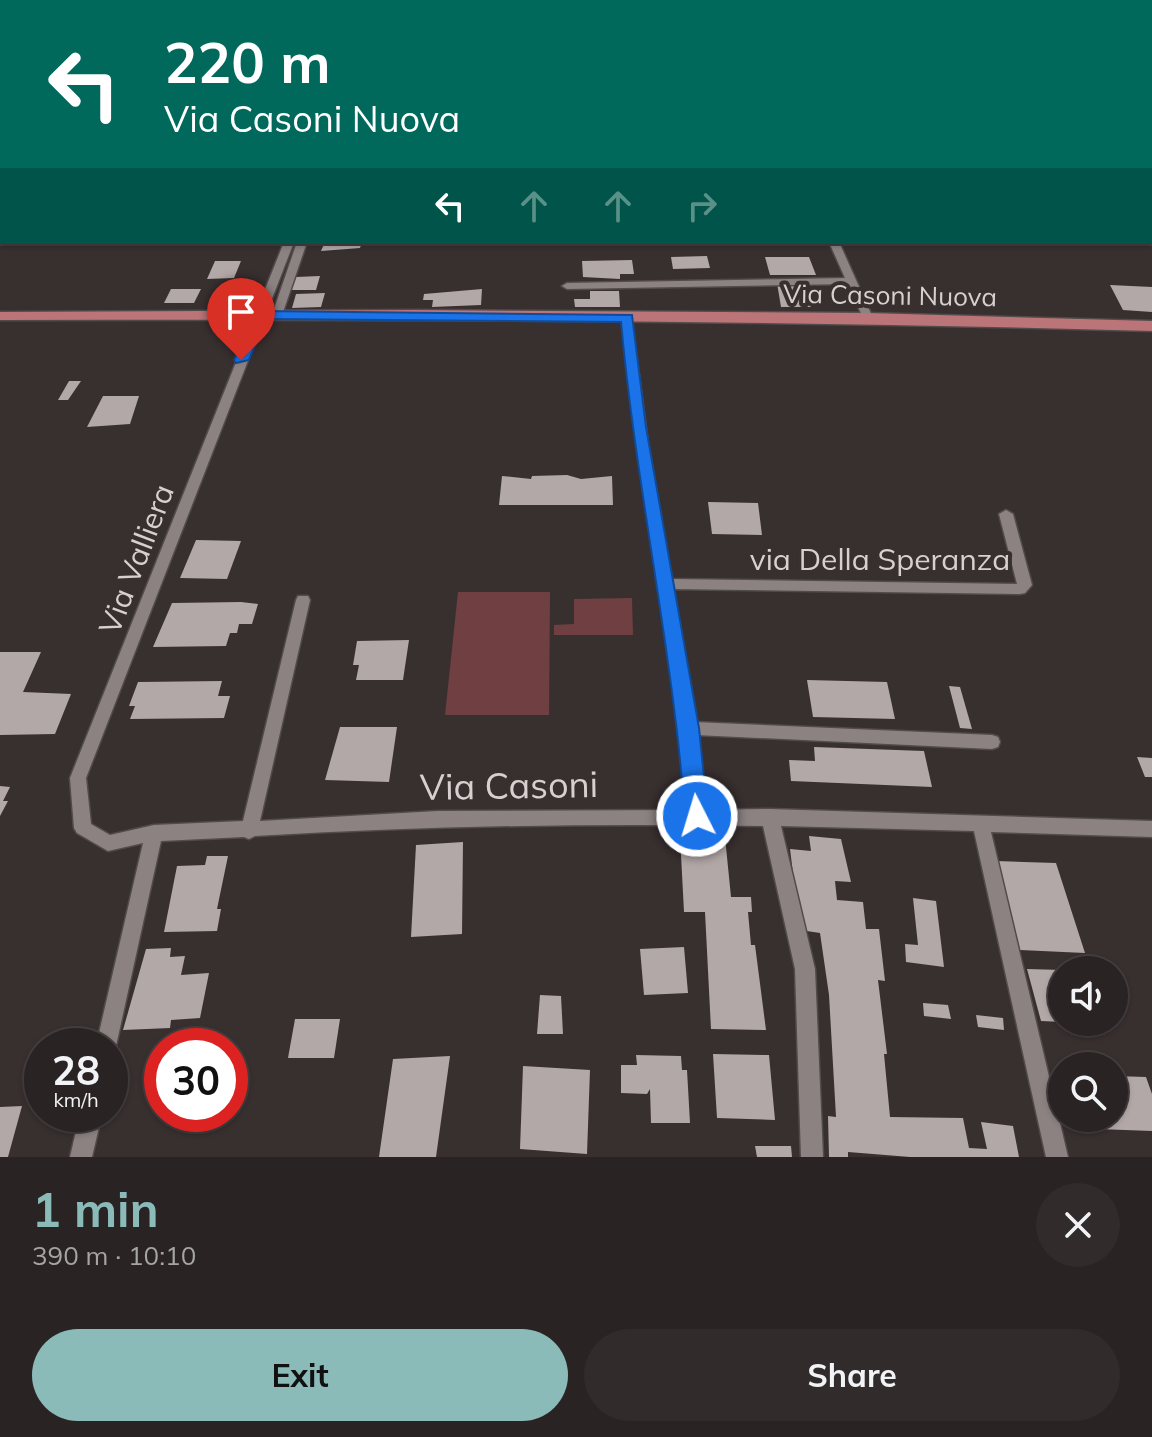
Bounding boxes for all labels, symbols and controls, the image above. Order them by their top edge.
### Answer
text: 220 m [164,27,331,97]
icon: left [32,32,136,136]
text: Via Casoni Nuova [164,96,460,141]
icon: left [428,184,472,228]
icon: ahead [512,184,556,228]
icon: ahead [596,184,640,228]
icon: right [680,184,724,228]
street label: Via Casoni Nuova [783,277,997,313]
pin [207,278,275,360]
icon: arrive [219,290,263,334]
street label: Via Valliera [90,479,182,639]
street label: via Della Speranza [750,540,1010,578]
street label: Via Casoni [419,761,599,809]
position arrow [655,774,739,858]
map controls [1048,956,1128,1132]
button: sound [1048,956,1128,1036]
speed limit sign: 30 [144,1028,248,1132]
text: 28 [52,1045,100,1095]
button: search [1048,1052,1128,1132]
text: km/h [53,1087,99,1112]
text: 1 min [32,1179,159,1239]
button: close [1036,1183,1120,1267]
text: 390 m · 10:10 [32,1239,196,1272]
button: Exit [32,1329,568,1421]
button: Share [584,1329,1120,1421]

